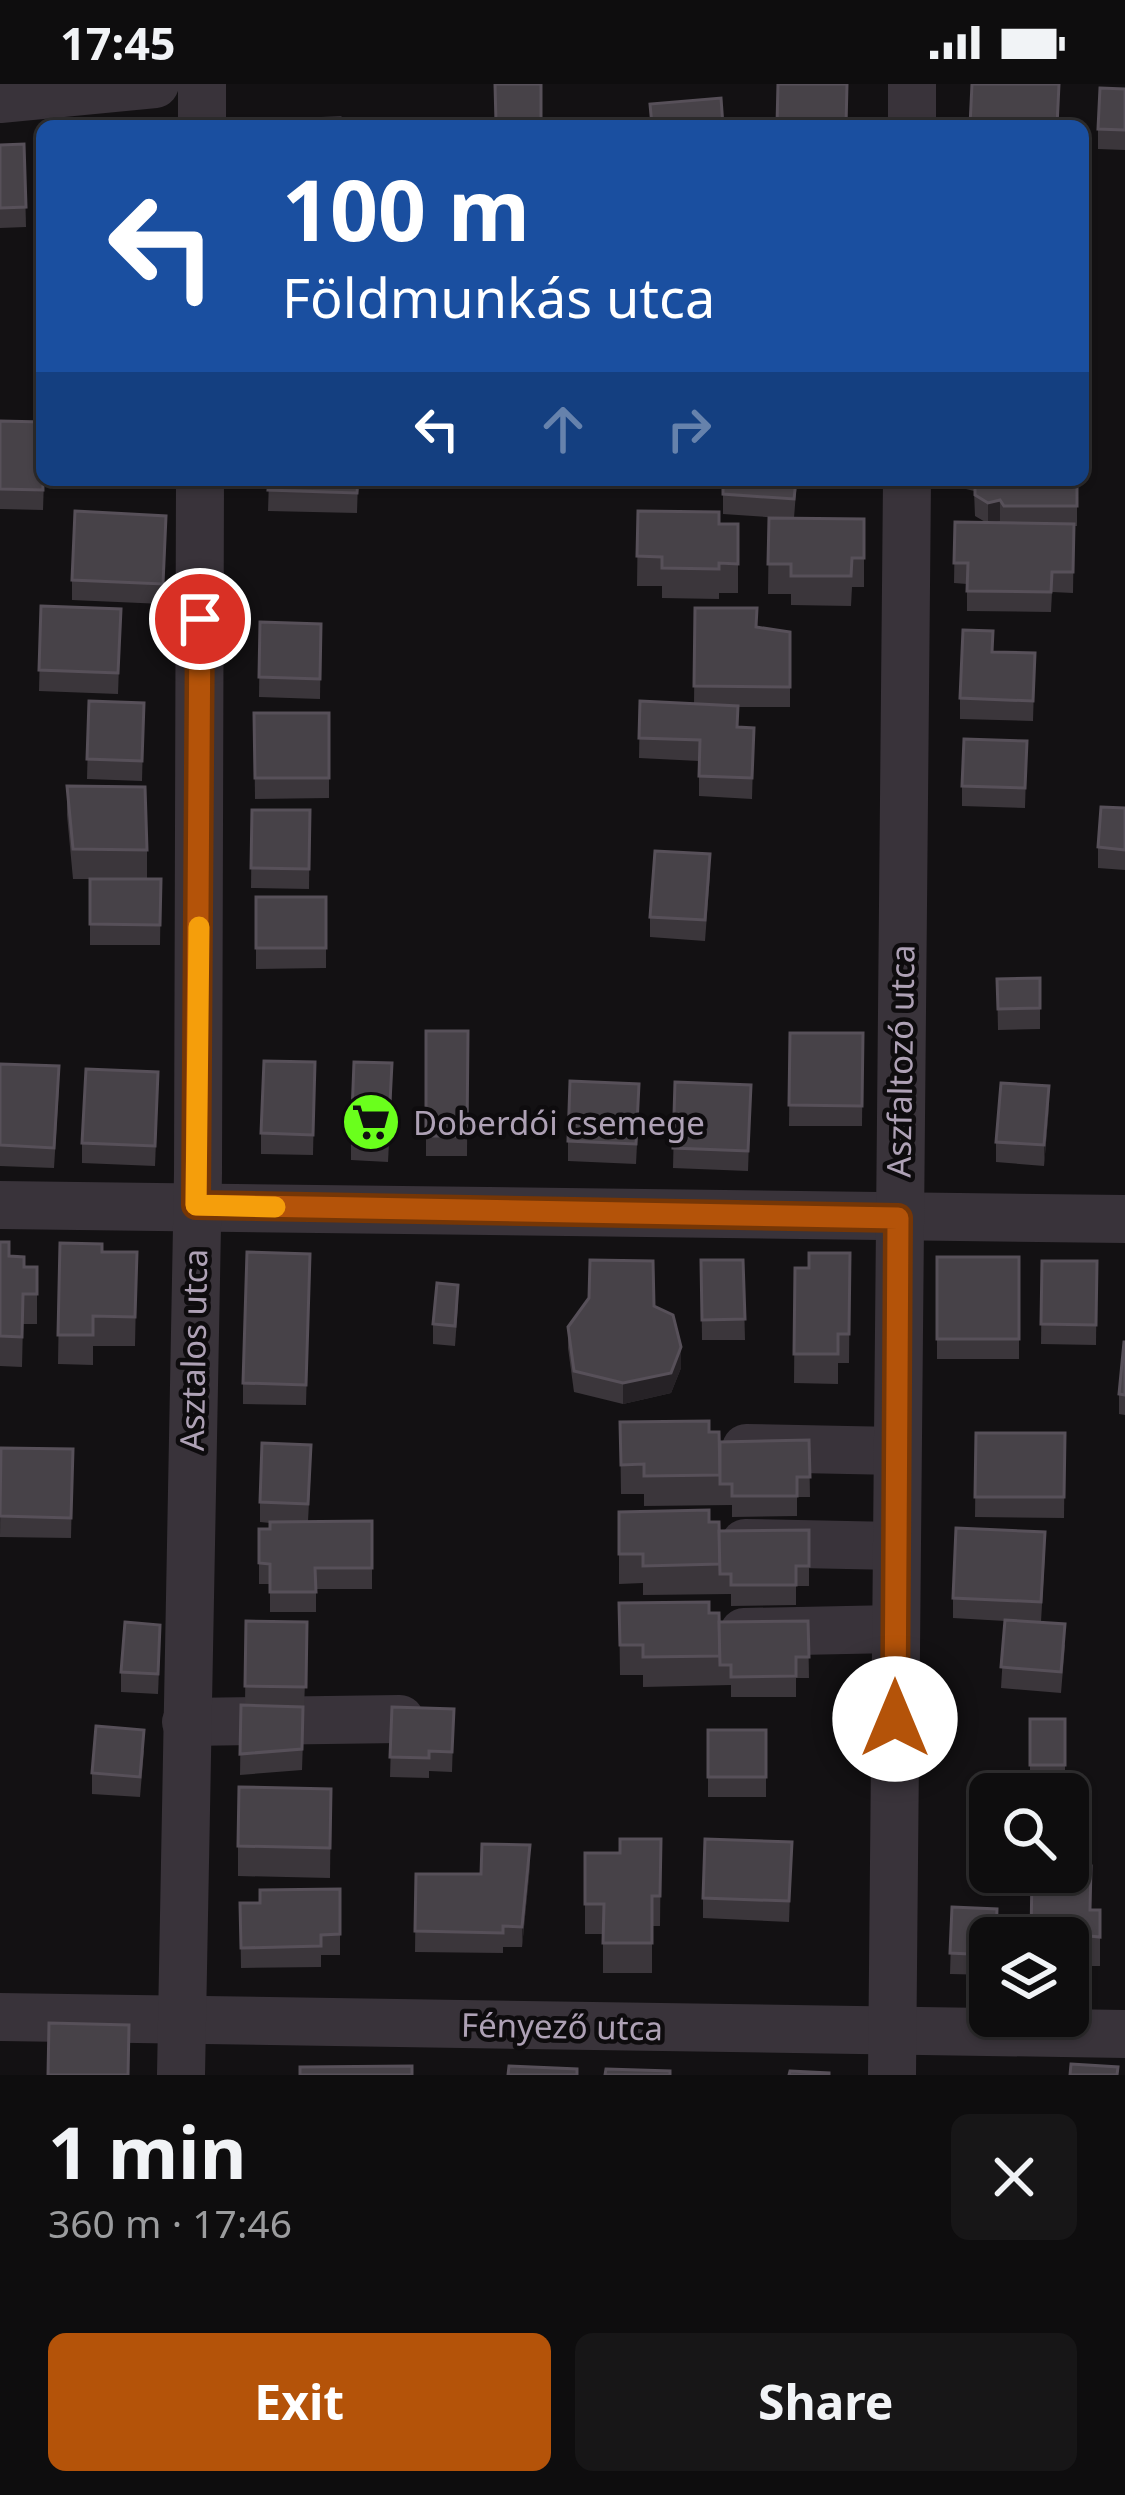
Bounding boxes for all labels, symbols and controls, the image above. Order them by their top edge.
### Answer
text: 17:45 [60,12,176,73]
text: 100 m [282,151,530,266]
icon: left [84,168,240,324]
text: Földmunkás utca [282,260,715,334]
icon: left [404,396,470,462]
icon: ahead [530,396,596,462]
icon: right [656,396,722,462]
pin [149,568,251,670]
icon: arrive [167,586,233,652]
street label: Aszfaltozó utca [875,944,925,1178]
supermarket icon: Doberdói csemege [340,1091,402,1153]
place label: Doberdói csemege [413,1100,705,1145]
street label: Asztalos utca [169,1248,217,1452]
position arrow [832,1656,958,1782]
map controls [969,1773,1089,2037]
button: search [969,1773,1089,1893]
button: layers [969,1917,1089,2037]
street label: Fényező utca [461,2002,663,2050]
text: 1 min [48,2102,246,2200]
button: close [951,2114,1077,2240]
text: 360 m · 17:46 [48,2196,292,2249]
button: Exit [48,2333,551,2471]
button: Share [575,2333,1077,2471]

